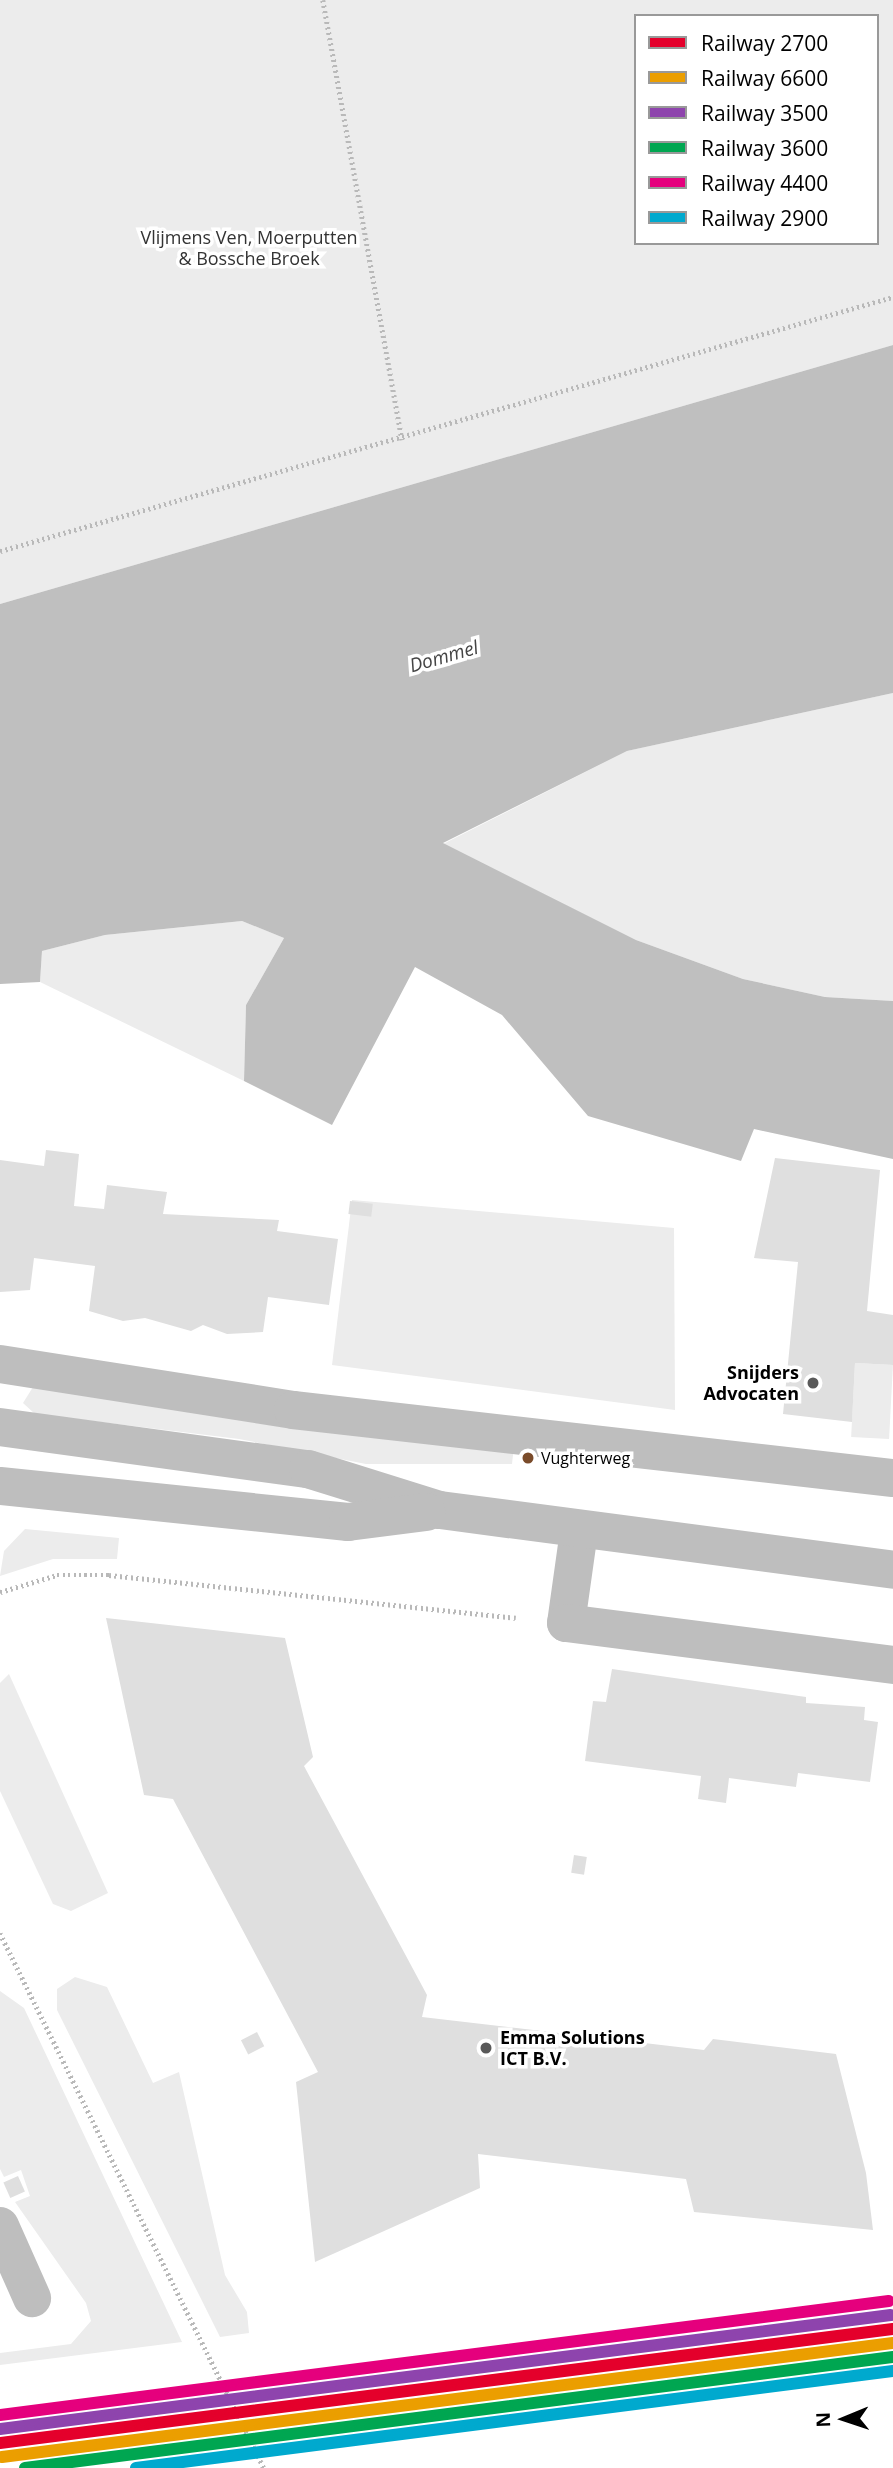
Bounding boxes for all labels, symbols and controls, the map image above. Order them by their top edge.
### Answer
legend [634,14,879,245]
text: Railway 2700 [701,29,828,57]
text: Railway 6600 [701,64,828,92]
text: Railway 3500 [701,99,828,127]
text: Railway 3600 [701,134,828,162]
text: Railway 4400 [701,169,828,197]
text: Railway 2900 [701,204,828,232]
park label: Vlijmens Ven, Moerputten & Bossche Broek [140,227,358,270]
water label: Dommel [407,636,481,678]
place label: Snijders Advocaten [703,1362,799,1404]
marker: Snijders Advocaten [805,1375,821,1391]
place label: Vughterweg [541,1448,630,1468]
marker: Vughterweg [521,1451,535,1465]
place label: Emma Solutions ICT B.V. [500,2027,645,2070]
marker: Emma Solutions ICT B.V. [478,2040,494,2056]
north arrow [809,2384,879,2454]
text: N [810,2412,836,2428]

